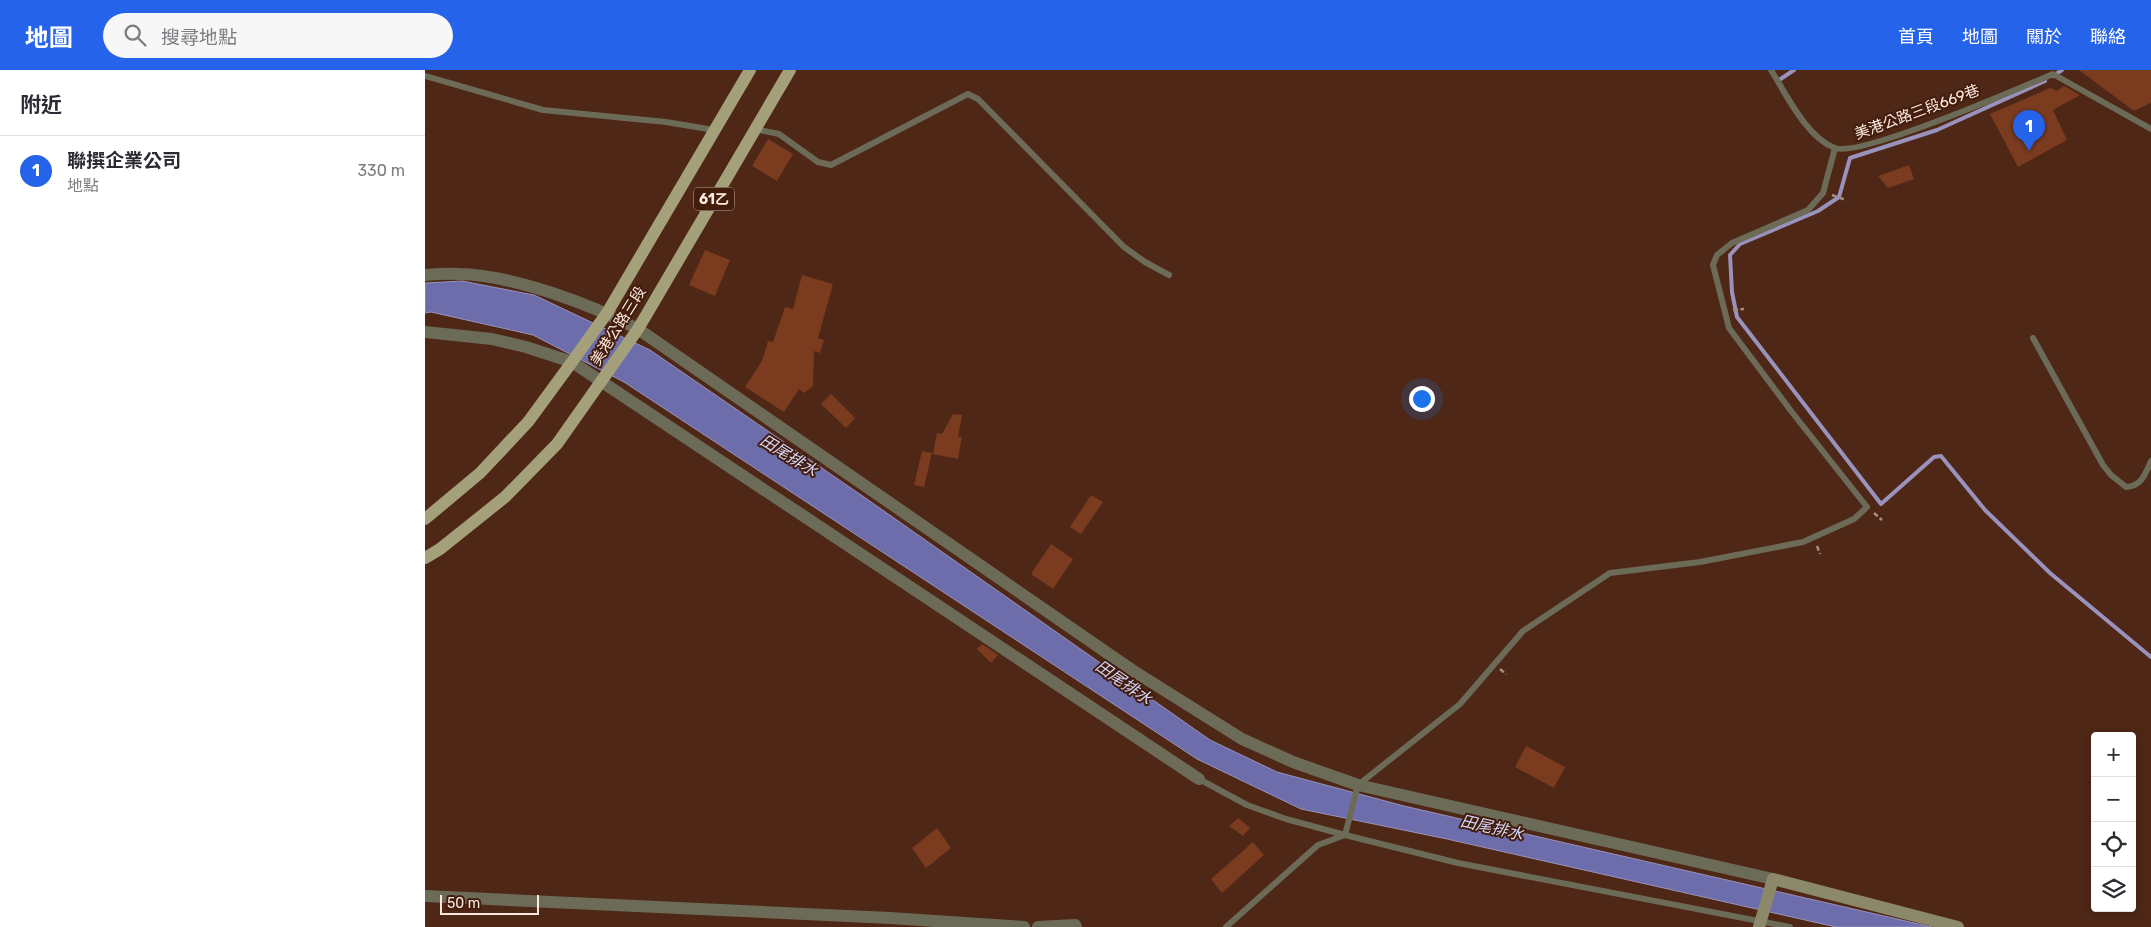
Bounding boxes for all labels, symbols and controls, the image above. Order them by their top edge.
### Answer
search box [103,13,453,58]
icon: search [121,21,149,49]
text: 地圖 [25,24,73,52]
text: 搜尋地點 [161,26,237,49]
text: 首頁 [1898,26,1934,48]
text: 地圖 [1962,26,1998,48]
text: 關於 [2026,26,2062,48]
text: 聯絡 [2090,26,2126,48]
street label: 美港公路三段669巷 [1852,81,1982,143]
text: 附近 [20,92,62,117]
pin: 1 [2013,110,2045,151]
text: 聯撰企業公司 [67,149,181,172]
text: 1 [32,161,40,180]
text: 330 m [357,161,405,180]
text: 地點 [67,176,99,195]
road number: 61乙 [694,188,734,210]
street label: 美港公路三段 [587,283,649,369]
your location [1409,386,1435,412]
water label: 田尾排水 [757,430,822,481]
water label: 田尾排水 [1092,656,1156,709]
map controls [2091,732,2136,912]
button: + [2091,732,2136,777]
button: − [2091,777,2136,822]
water label: 田尾排水 [1459,811,1526,844]
button: locate [2091,822,2136,867]
button: layers [2091,867,2136,912]
scale bar [440,892,539,915]
text: 50 m [447,895,480,912]

